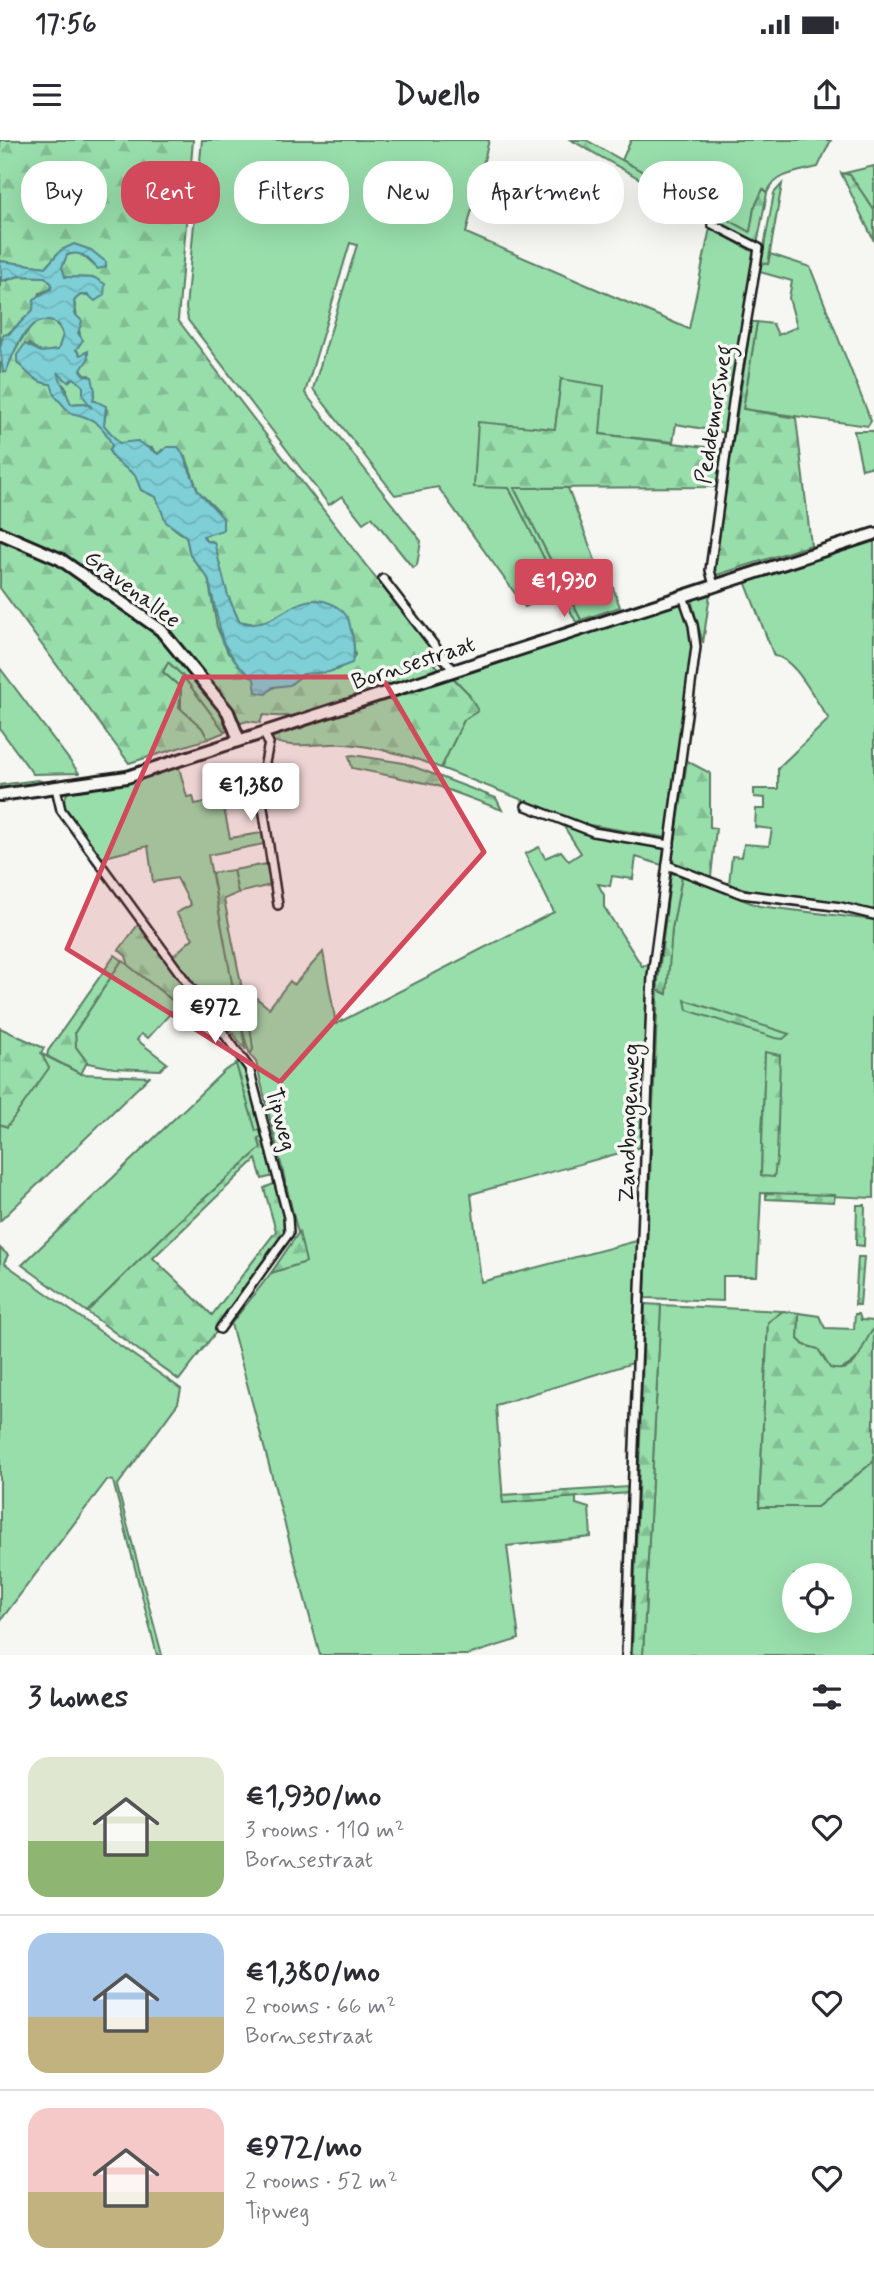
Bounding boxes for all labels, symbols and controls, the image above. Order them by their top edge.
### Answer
text: 17:56 [35,8,97,42]
text: Dwello [394,74,480,116]
icon: menu [28,76,66,114]
icon: share [808,76,846,114]
chip: Buy [21,161,107,224]
chip: Rent [121,161,220,224]
chip: Filters [234,161,349,224]
chip: New [363,161,453,224]
chip: Apartment [467,161,624,224]
chip: House [638,161,743,224]
street label: Peddemorsweg [689,342,743,486]
street label: Gravenallee [77,543,186,636]
pin: €1,930 [507,560,621,619]
text: €1,930 [531,567,597,597]
street label: Bornsestraat [348,630,479,698]
pin: €1,380 [194,764,308,823]
text: €1,380 [218,771,284,801]
pin: €972 [174,986,256,1045]
text: €972 [189,993,241,1023]
street label: Zandbongenweg [612,1043,650,1203]
street label: Tipweg [257,1085,303,1155]
map controls [782,1563,852,1633]
button: locate [782,1563,852,1633]
text: 3 homes [28,1678,128,1717]
icon: filters [808,1678,846,1716]
text: €1,930/mo [245,1777,381,1816]
icon: home [84,1785,168,1869]
icon: heart [808,1808,846,1846]
text: 3 rooms · 110 m² [245,1816,405,1846]
text: Bornsestraat [245,1846,373,1876]
text: €1,380/mo [245,1953,380,1992]
icon: home [84,1961,168,2045]
icon: heart [808,1984,846,2022]
text: 2 rooms · 66 m² [245,1992,396,2022]
text: Bornsestraat [245,2022,373,2052]
text: €972/mo [245,2128,362,2167]
icon: home [84,2136,168,2220]
icon: heart [808,2159,846,2197]
text: 2 rooms · 52 m² [245,2167,398,2197]
text: Tipweg [245,2197,309,2227]

